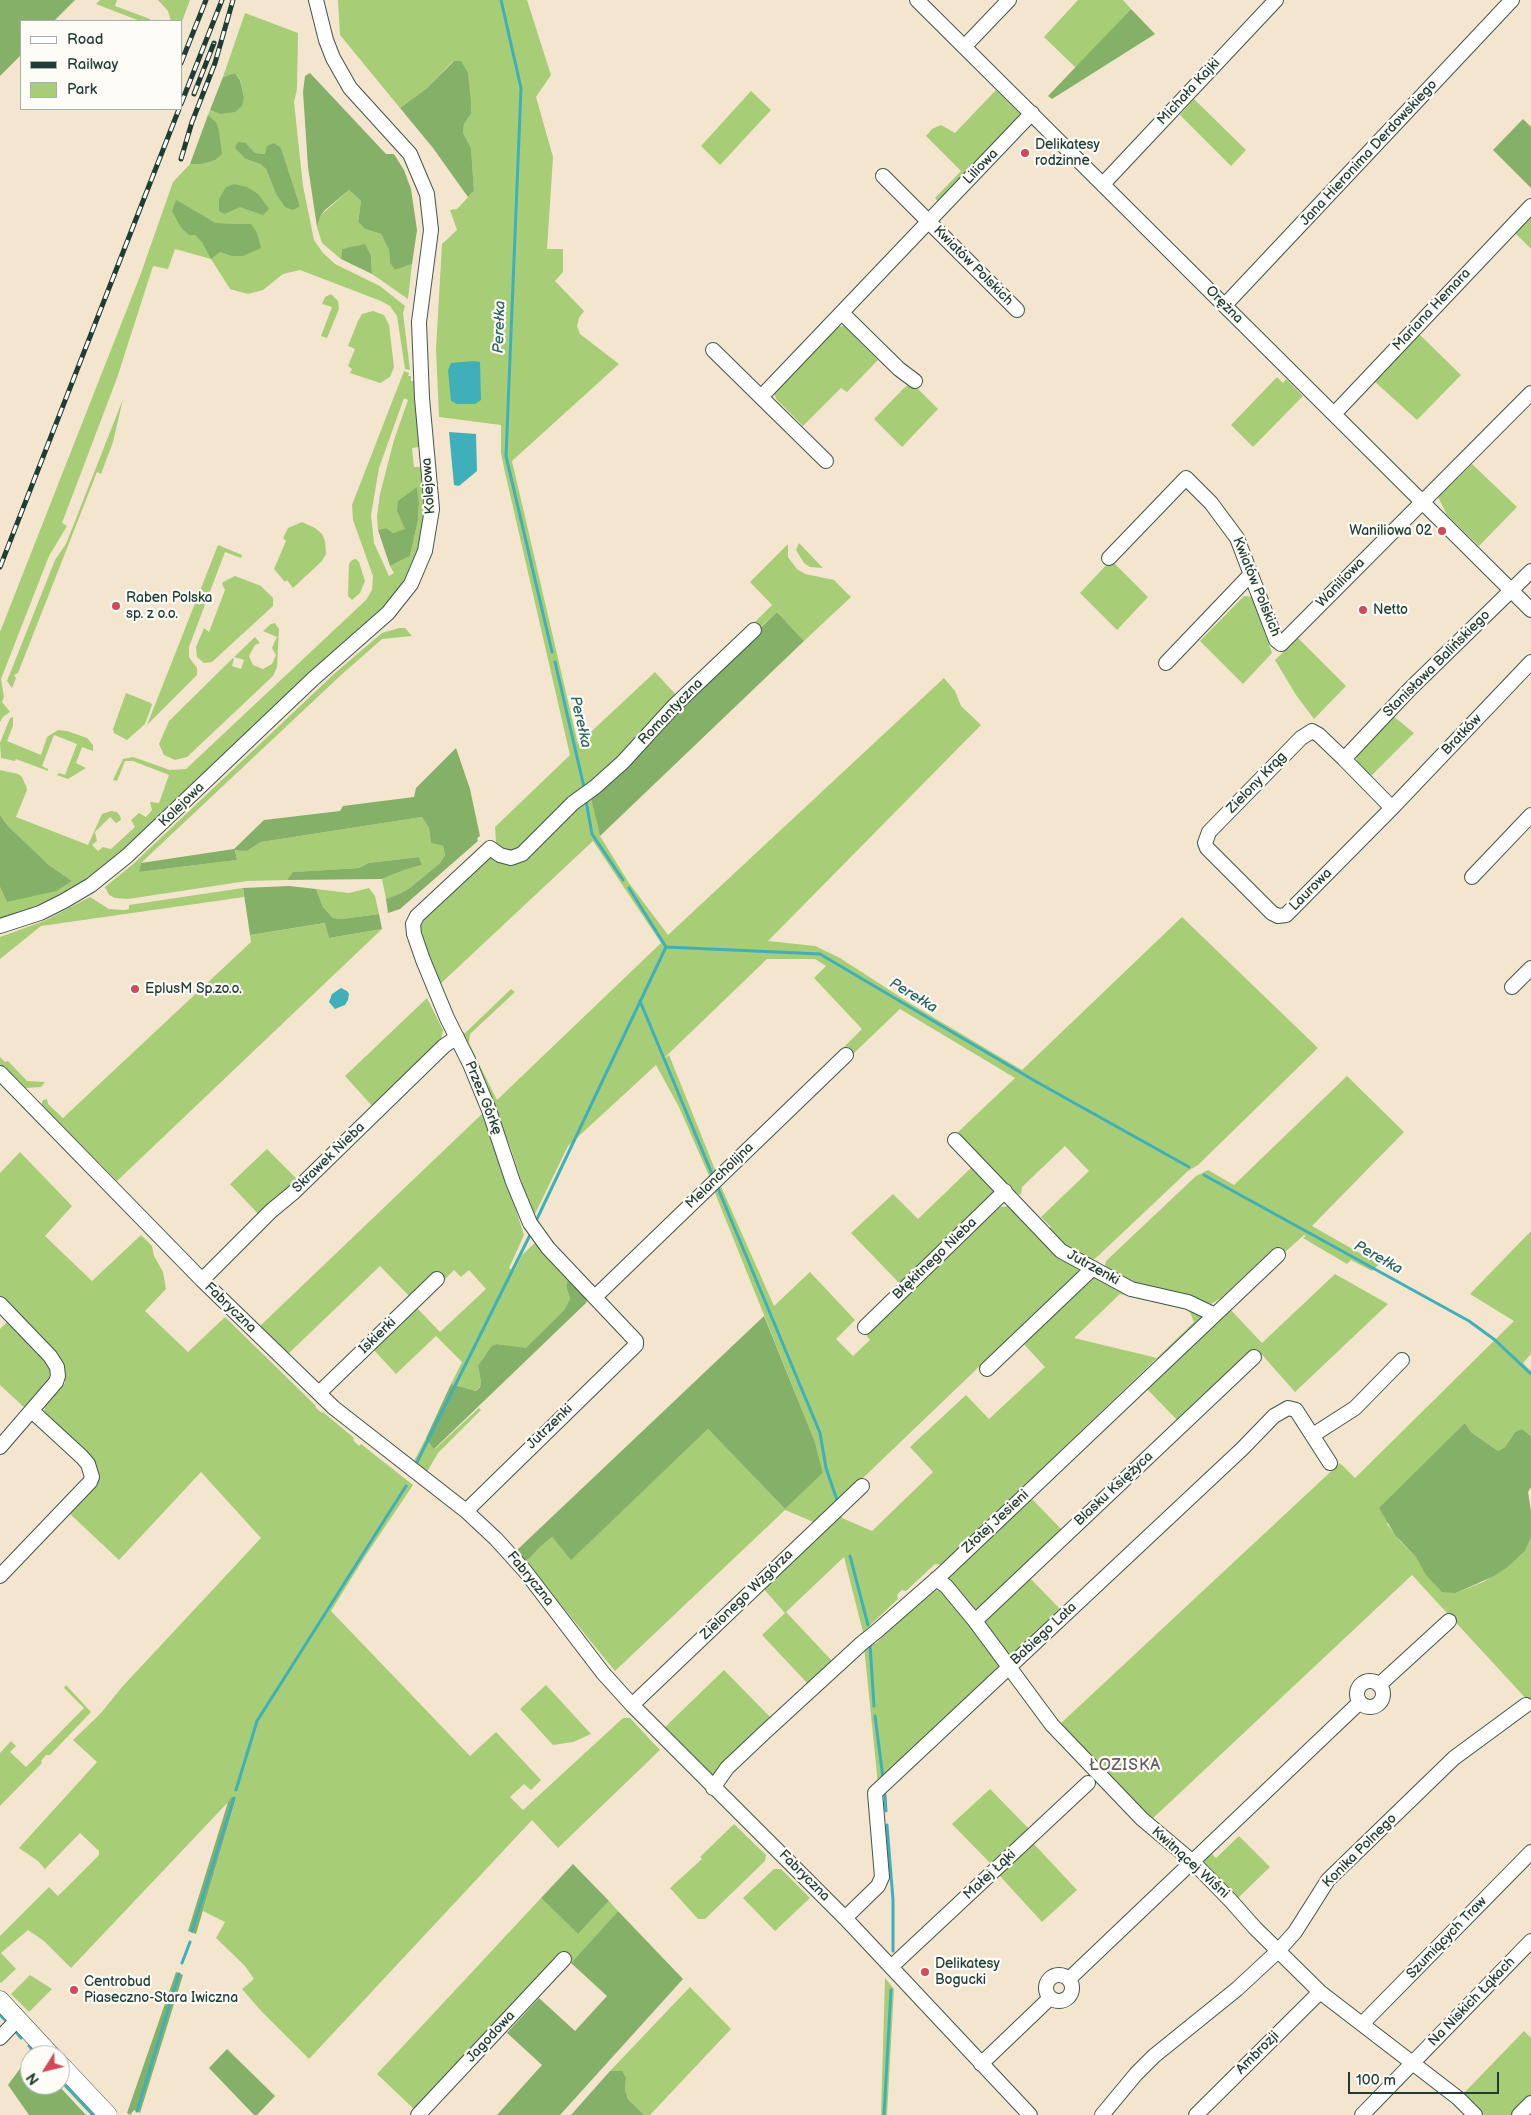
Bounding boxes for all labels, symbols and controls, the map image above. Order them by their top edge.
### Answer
legend [20,20,182,110]
text: Road [67,30,103,49]
text: Railway [67,55,118,74]
street label: Michała Kajki [1154,55,1224,129]
street label: Jana Hieronima Derdowskiego [1297,77,1441,229]
text: Park [67,80,97,99]
place label: Delikatesy rodzinne [1035,137,1100,170]
street label: Liliowa [960,146,1002,188]
marker: Delikatesy rodzinne [1019,147,1031,159]
street label: Kwiatów Polskich [930,223,1016,309]
street label: Mariana Hemara [1390,265,1474,355]
street label: Orężna [1202,283,1246,327]
water label: Perełka [490,300,510,354]
street label: Kolejowa [419,457,439,515]
place label: Waniliowa 02 [1349,523,1432,539]
marker: Waniliowa 02 [1436,525,1448,537]
street label: Kwiatów Polskich [1228,535,1284,639]
street label: Waniliowa [1313,555,1369,611]
place label: Raben Polska sp. z o.o. [126,590,213,622]
marker: Raben Polska sp. z o.o. [110,600,122,612]
place label: Netto [1373,602,1408,618]
marker: Netto [1357,604,1369,616]
street label: Stanisława Balińskiego [1380,607,1494,721]
street label: Romantyczna [635,675,707,749]
water label: Perełka [565,694,595,750]
street label: Bratków [1438,711,1486,759]
street label: Zielony Krąg [1224,749,1290,817]
street label: Kolejowa [156,779,208,831]
street label: Laurowa [1286,865,1336,915]
water label: Perełka [886,975,940,1017]
place label: EplusM Sp.zo.o. [145,981,242,997]
marker: EplusM Sp.zo.o. [129,983,141,995]
street label: Przez Górkę [461,1059,505,1137]
street label: Skrawek Nieba [289,1119,369,1197]
street label: Melancholijna [683,1139,757,1213]
street label: Błękitnego Nieba [889,1215,981,1303]
water label: Perełka [1351,1237,1405,1279]
street label: Jutrzenki [1064,1247,1122,1289]
street label: Fabryczna [201,1279,259,1337]
street label: Iskierki [356,1314,400,1358]
street label: Jutrzenki [523,1401,577,1453]
street label: Blasku Księżyca [1071,1448,1157,1530]
street label: Złotej Jesieni [959,1487,1033,1557]
street label: Zielonego Wzgórza [697,1546,797,1644]
street label: Fabryczna [503,1548,557,1610]
street label: Babiego Lata [1007,1599,1081,1669]
district label: ŁOZISKA [1088,1756,1162,1776]
street label: Konika Polnego [1319,1810,1401,1892]
street label: Kwitnącej Wiśni [1148,1824,1232,1902]
street label: Fabryczna [775,1847,833,1905]
street label: Małej Łąki [960,1847,1020,1903]
street label: Szumiących Traw [1404,1893,1490,1983]
street label: Na Niskich Łąkach [1425,1954,1519,2050]
place label: Delikatesy Bogucki [935,1956,1000,1988]
marker: Delikatesy Bogucki [919,1966,931,1978]
place label: Centrobud Piaseczno-Stara Iwiczna [84,1974,238,2006]
marker: Centrobud Piaseczno-Stara Iwiczna [68,1984,80,1996]
street label: Jagodowa [463,2008,519,2066]
street label: Ambrozji [1233,2028,1283,2078]
north arrow [20,2045,70,2095]
scale bar [1351,2062,1502,2094]
text: N [23,2069,43,2088]
text: 100 m [1356,2071,1396,2090]

